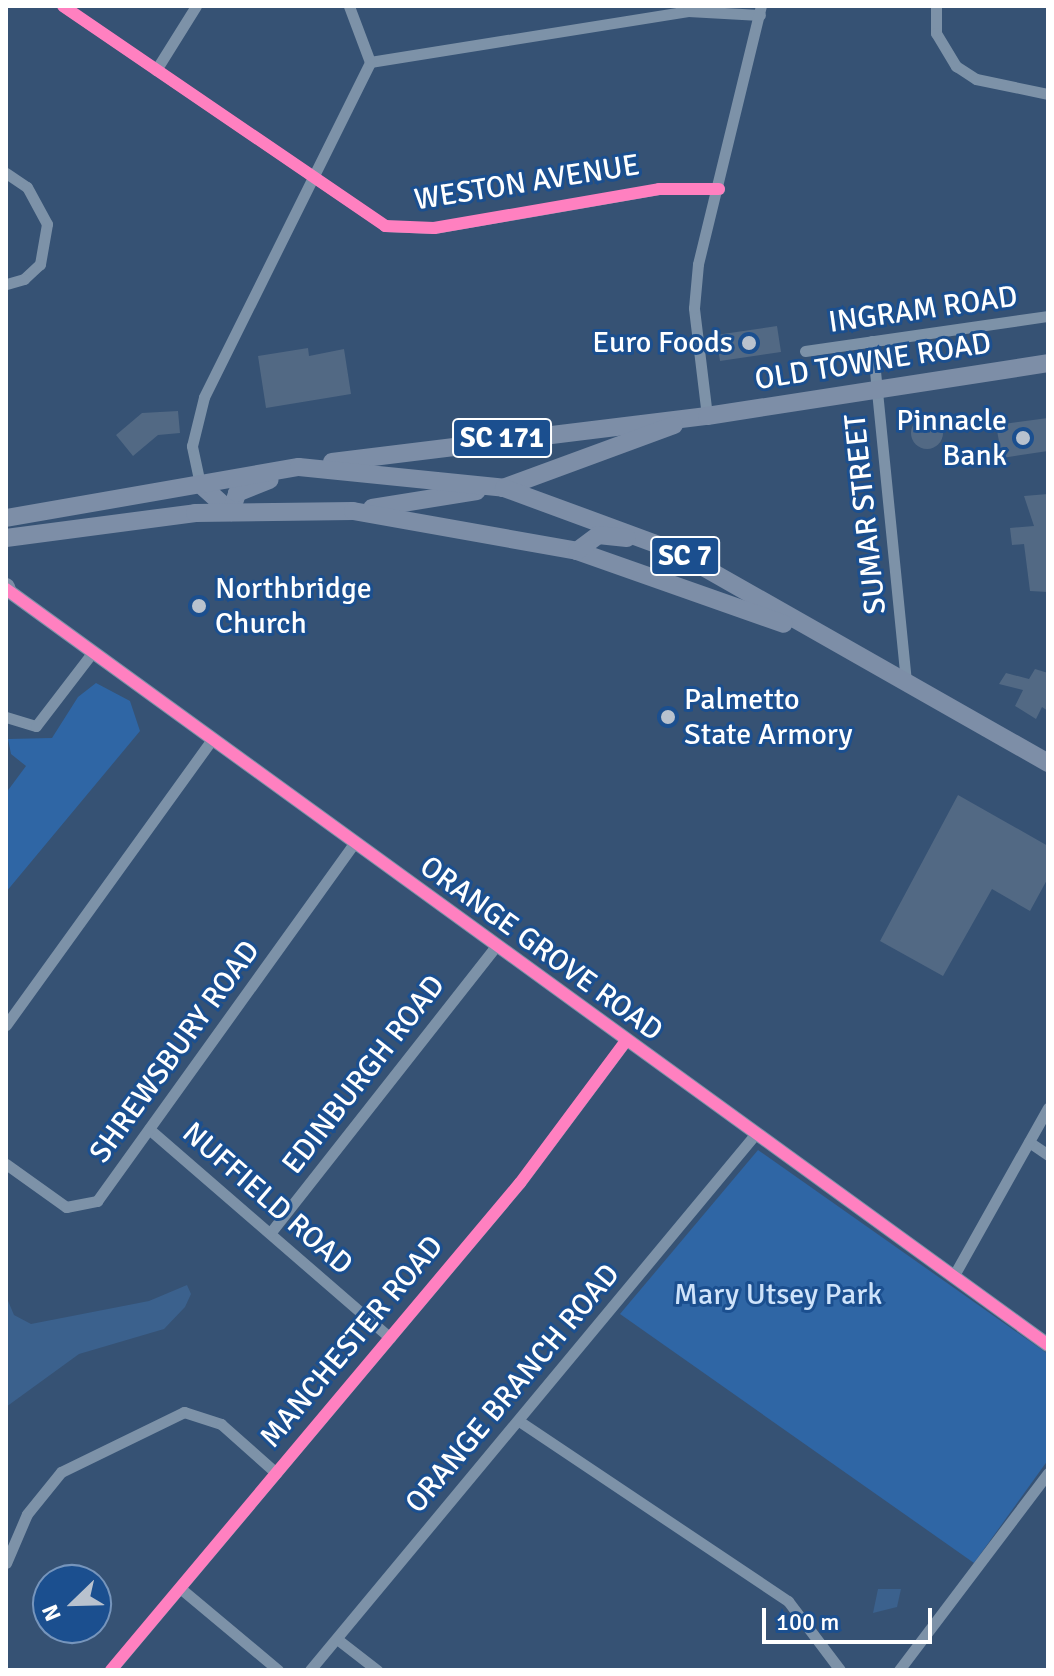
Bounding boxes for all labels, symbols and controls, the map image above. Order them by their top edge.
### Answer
street label: WESTON AVENUE [412,147,642,219]
street label: INGRAM ROAD [826,279,1020,341]
place label: Euro Foods [592,325,733,361]
street label: OLD TOWNE ROAD [752,326,994,398]
marker: Euro Foods [740,334,758,352]
place label: Pinnacle Bank [896,403,1007,474]
street label: SUMAR STREET [838,412,894,616]
road number: SC 171 [452,414,552,462]
marker: Pinnacle Bank [1014,429,1032,447]
road number: SC 7 [649,532,721,580]
place label: Northbridge Church [215,571,372,642]
marker: Northbridge Church [190,597,208,615]
place label: Palmetto State Armory [684,682,853,752]
marker: Palmetto State Armory [659,708,677,726]
street label: ORANGE GROVE ROAD [413,849,669,1049]
street label: SHREWSBURY ROAD [82,934,268,1170]
street label: EDINBURGH ROAD [275,968,453,1182]
street label: NUFFIELD ROAD [175,1115,359,1283]
street label: MANCHESTER ROAD [253,1229,451,1455]
street label: ORANGE BRANCH ROAD [398,1257,628,1521]
park label: Mary Utsey Park [674,1277,882,1313]
north arrow [32,1564,112,1644]
scale bar [766,1592,936,1642]
text: N [36,1600,67,1625]
text: 100 m [776,1607,839,1637]

